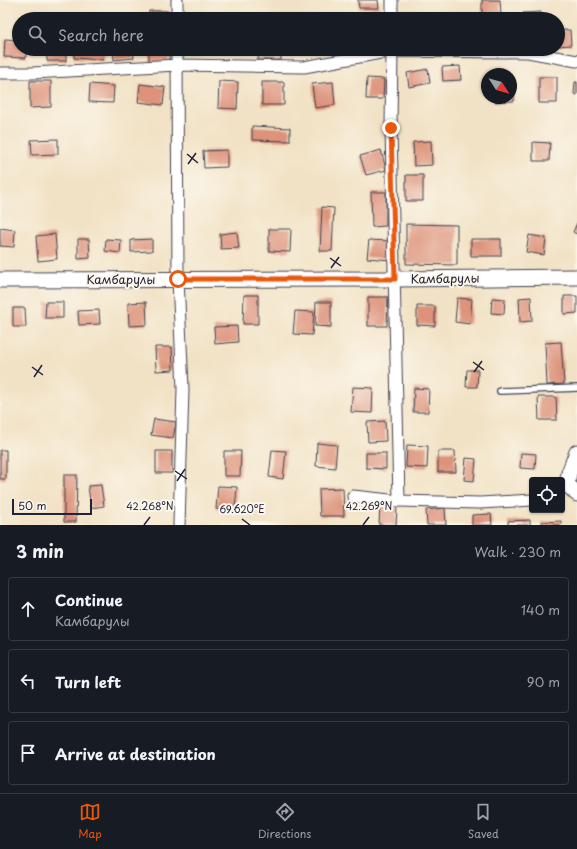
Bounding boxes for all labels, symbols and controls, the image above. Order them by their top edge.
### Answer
search box [12,12,565,56]
icon: search [26,23,48,45]
text: Search here [58,23,144,46]
north arrow [481,68,517,104]
route end [382,119,400,137]
street label: Камбарулы [410,268,480,288]
street label: Камбарулы [87,270,155,288]
route start [169,270,187,288]
map controls [529,477,565,513]
button: locate [529,477,565,513]
scale bar [12,497,92,516]
text: 50 m [18,497,47,514]
text: 42.268°N [126,498,174,513]
text: 42.269°N [346,498,392,513]
text: 69.620°E [219,501,265,516]
text: 3 min [16,538,64,564]
text: Walk · 230 m [474,542,561,561]
text: Continue [55,588,123,611]
icon: ahead [17,598,39,620]
text: 140 m [521,600,560,619]
text: Камбарулы [55,611,130,630]
icon: left [17,670,39,692]
text: Turn left [55,670,121,693]
text: 90 m [527,672,560,691]
icon: arrive [17,742,39,764]
text: Arrive at destination [55,742,216,765]
tab: Map [78,801,102,842]
tab: Directions [258,801,311,842]
tab: Saved [468,801,499,842]

